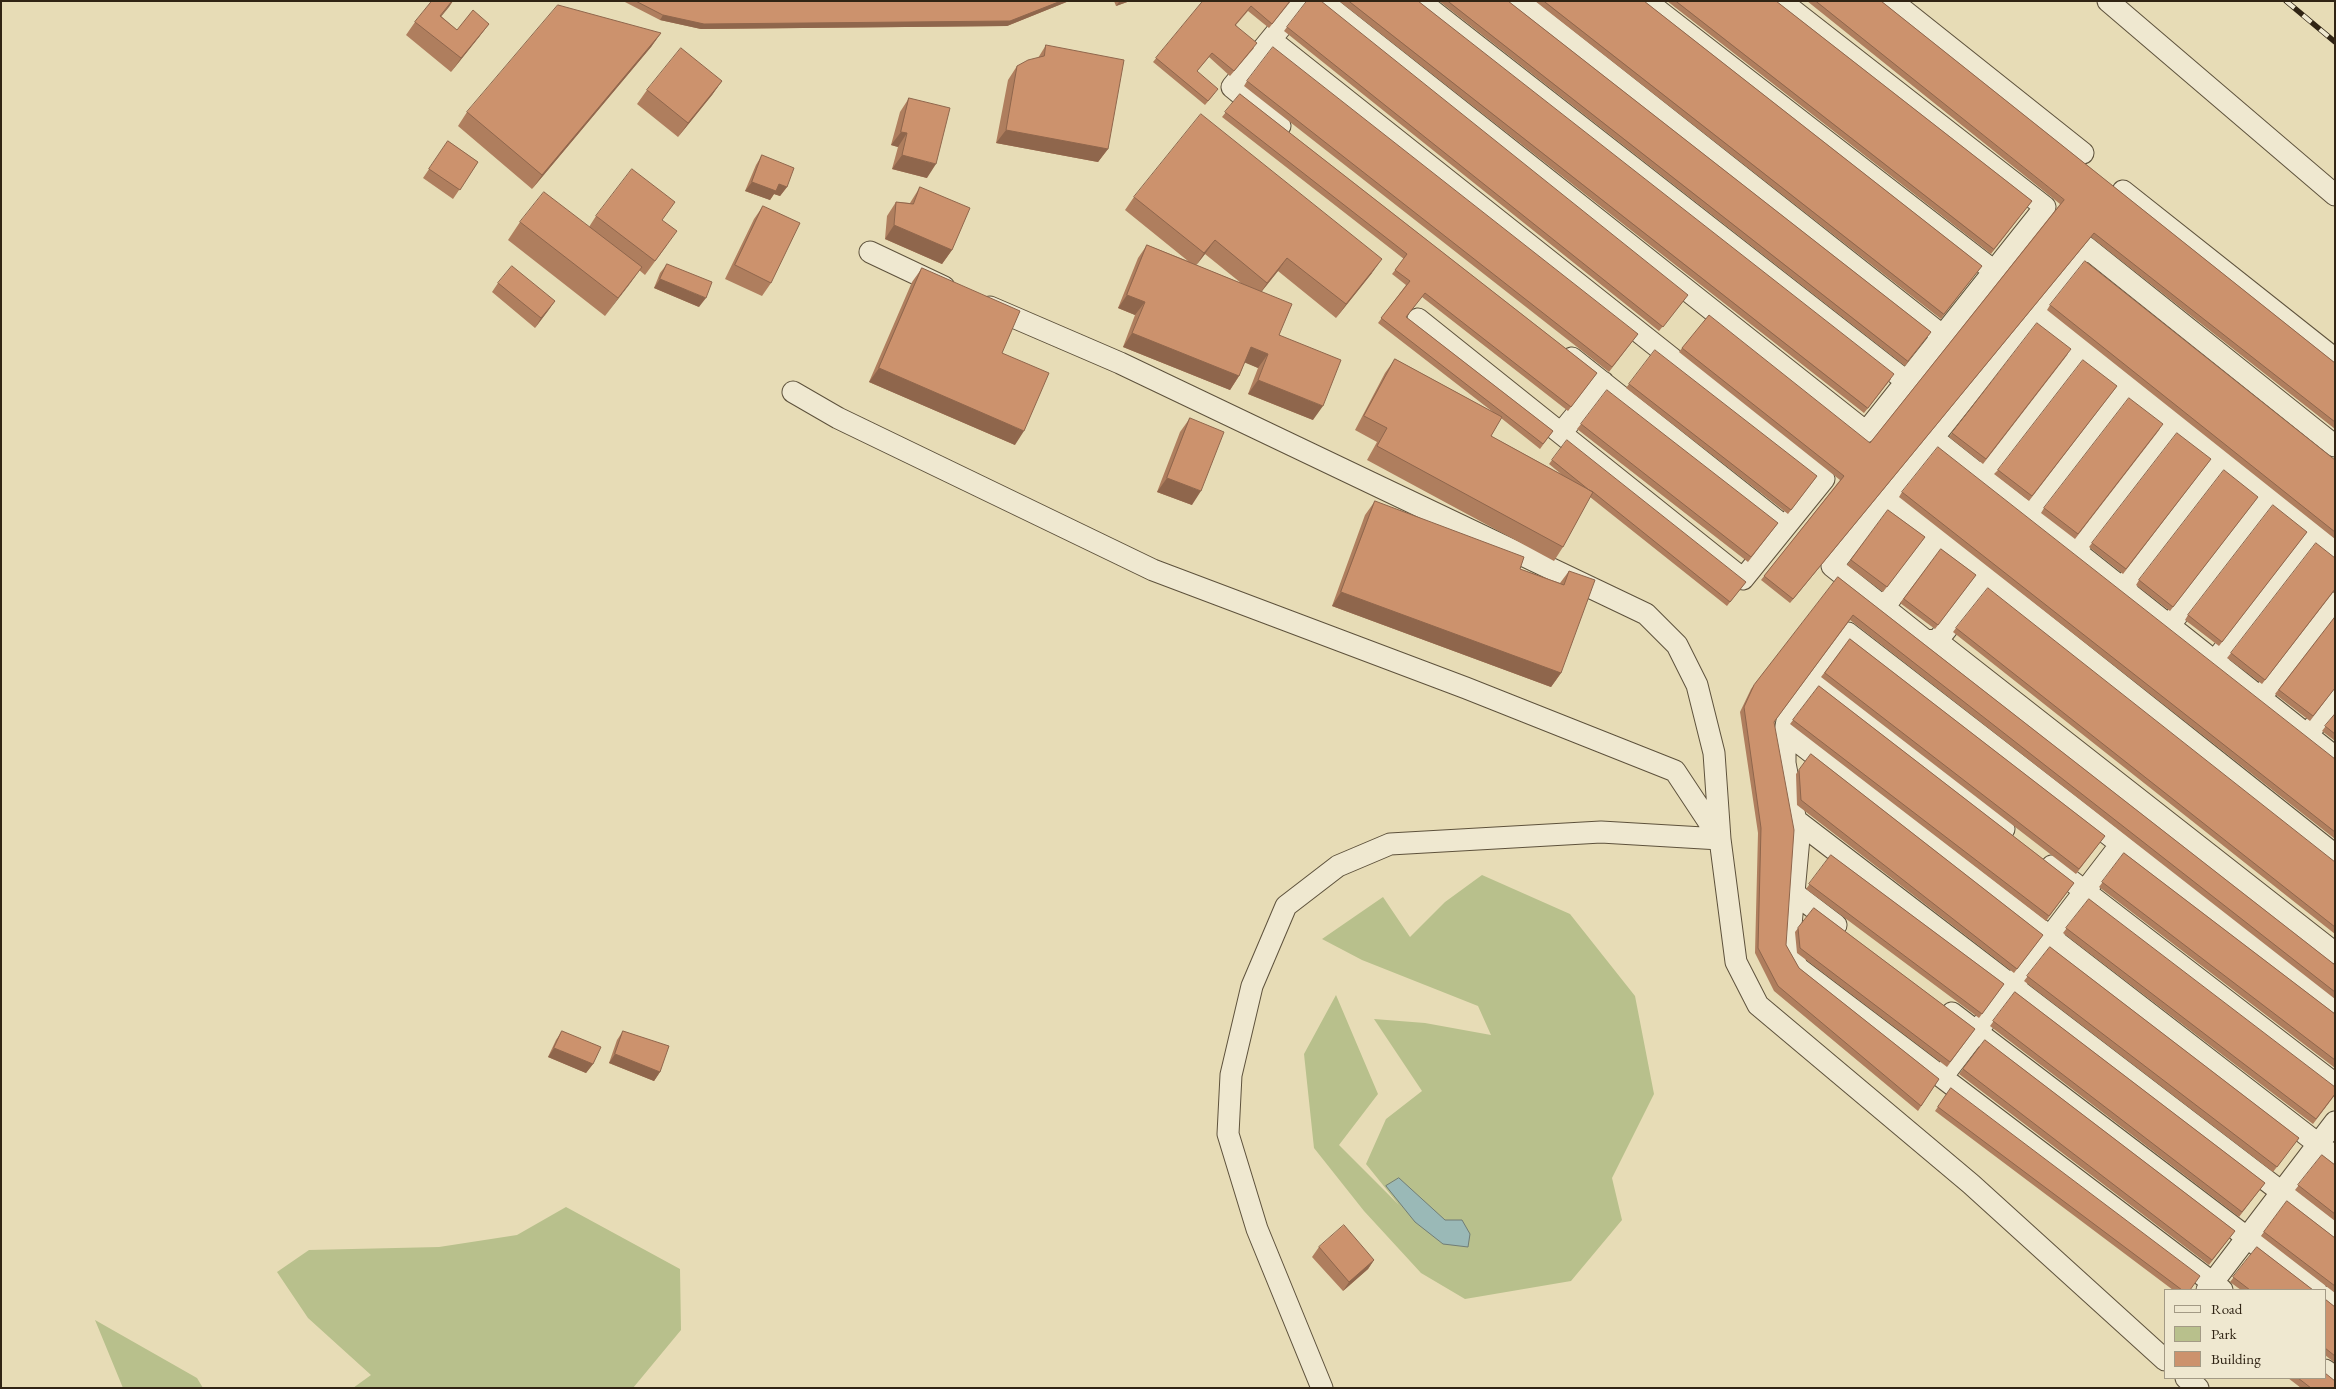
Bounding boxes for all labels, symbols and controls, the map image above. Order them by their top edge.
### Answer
legend [2164,1289,2326,1379]
text: Road [2211,1299,2242,1318]
text: Park [2211,1324,2237,1343]
text: Building [2211,1349,2261,1368]

